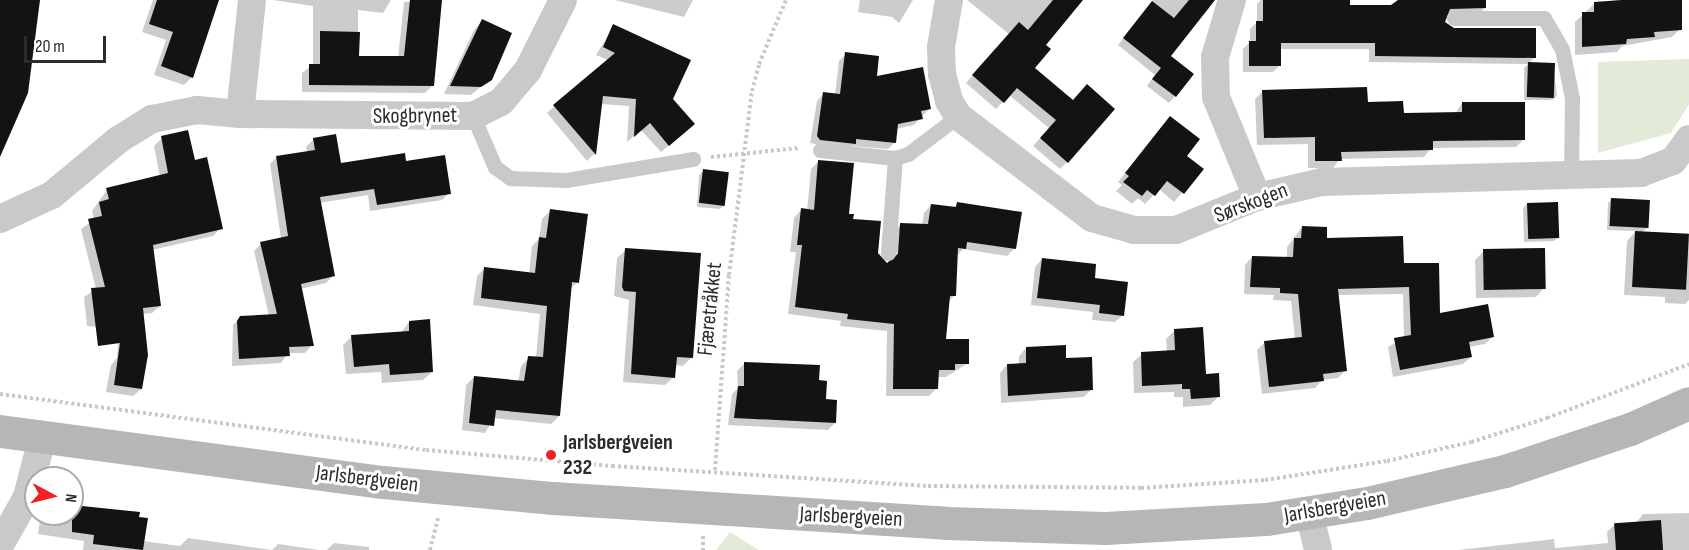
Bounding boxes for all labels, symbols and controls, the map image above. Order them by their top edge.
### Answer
scale bar [27,24,110,62]
text: 20 m [35,36,65,57]
street label: Skogbrynet [373,102,457,130]
street label: Sørskogen [1211,177,1291,229]
street label: Fjæretråkket [692,261,728,357]
place label: Jarlsbergveien 232 [563,429,673,481]
marker: Jarlsbergveien 232 [544,448,558,462]
street label: Jarlsbergveien [314,460,420,498]
north arrow [24,466,84,526]
street label: Jarlsbergveien [1282,485,1388,529]
text: N [60,493,80,503]
street label: Jarlsbergveien [799,501,903,533]

